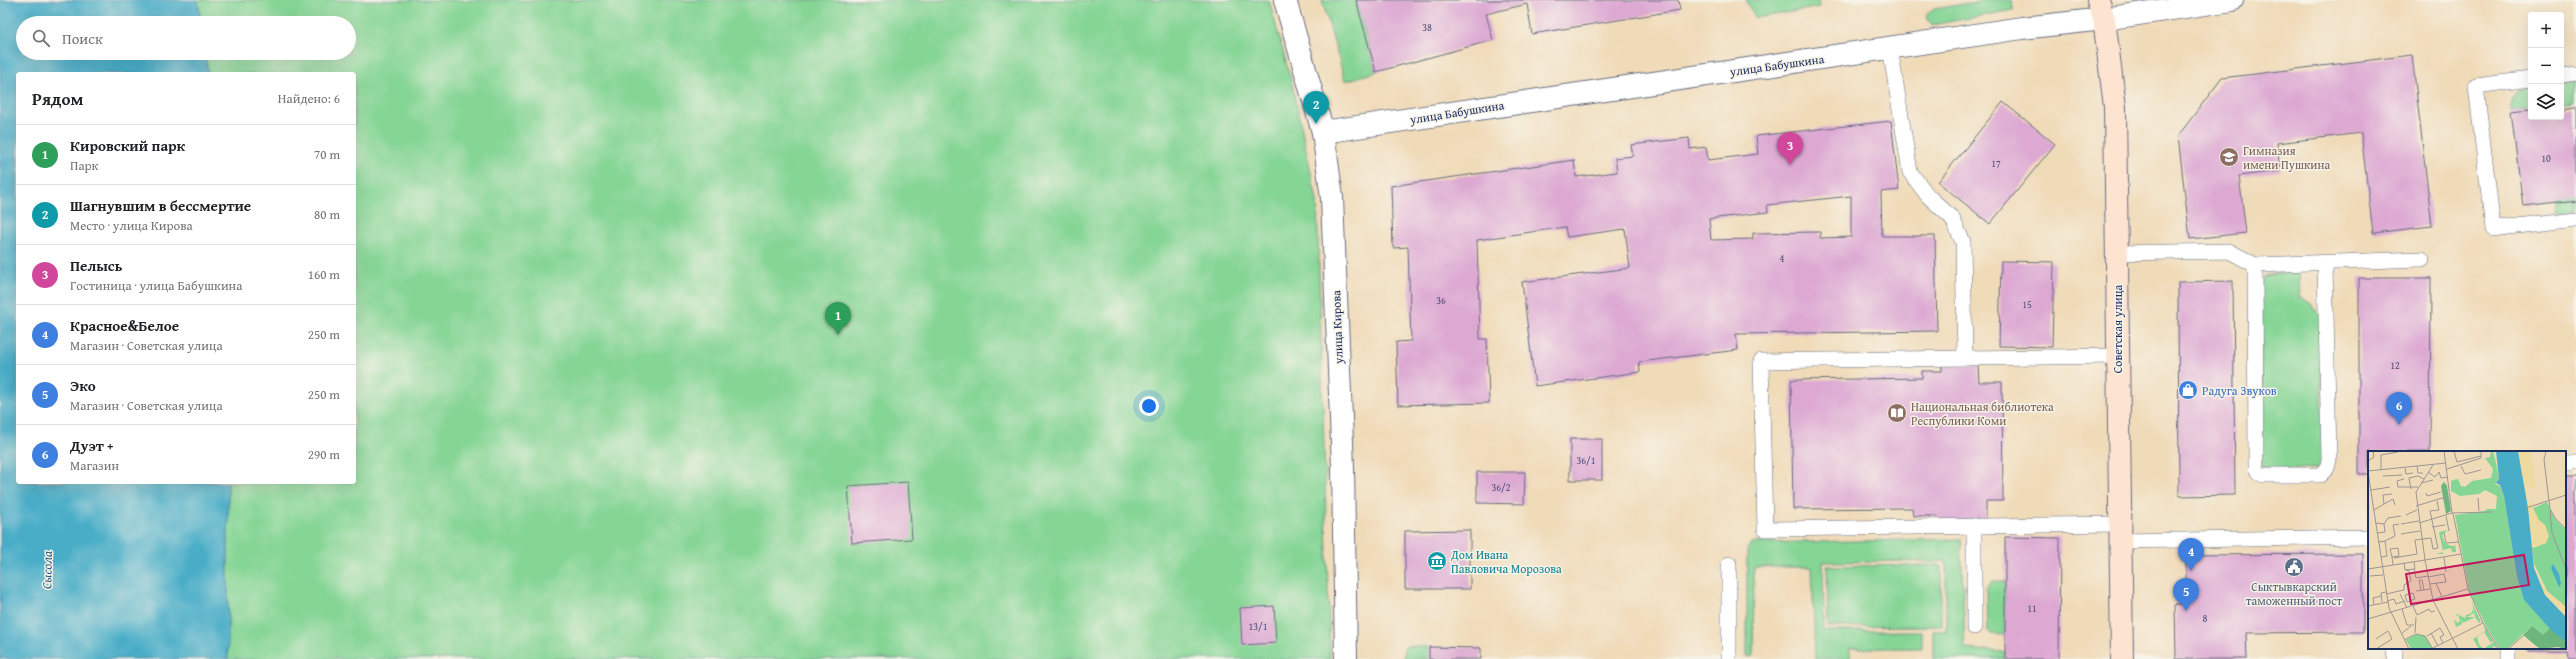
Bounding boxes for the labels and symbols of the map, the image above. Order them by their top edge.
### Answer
house number: 38 [1422,20,1432,35]
street label: улица Бабушкина [1728,50,1825,80]
pin: 2 [1303,91,1329,124]
street label: улица Бабушкина [1408,96,1506,128]
pin: 3 [1777,132,1803,165]
place label: Гимназия имени Пушкина [2243,142,2330,173]
school or university icon: Гимназия имени Пушкина [2218,146,2240,168]
house number: 10 [2541,151,2551,166]
house number: 17 [1991,156,2001,171]
house number: 4 [1780,251,1785,266]
street label: Советская улица [2109,285,2126,373]
street label: улица Кирова [1327,290,1347,365]
house number: 36 [1436,293,1446,308]
house number: 15 [2022,297,2032,312]
pin: 1 [825,302,851,335]
house number: 12 [2390,358,2400,373]
shop icon: Радуга Звуков [2177,379,2199,401]
place label: Радуга Звуков [2202,382,2277,399]
pin: 6 [2386,392,2412,425]
your location [1139,396,1159,416]
place label: Национальная библиотека Республики Коми [1911,398,2054,429]
library icon: Национальная библиотека Республики Коми [1886,402,1908,424]
inset map [2368,451,2566,649]
house number: 36/1 [1576,453,1596,468]
house number: 36/2 [1491,480,1511,495]
pin: 4 [2178,538,2204,571]
place label: Дом Ивана Павловича Морозова [1450,546,1562,577]
museum icon: Дом Ивана Павловича Морозова [1426,550,1448,572]
water label: Сысола [37,551,57,589]
public building icon: Сыктывкарский таможенный пост [2283,556,2305,578]
pin: 5 [2173,578,2199,611]
place label: Сыктывкарский таможенный пост [2246,578,2343,609]
house number: 11 [2027,601,2037,616]
house number: 8 [2203,611,2208,626]
house number: 13/1 [1248,619,1268,634]

